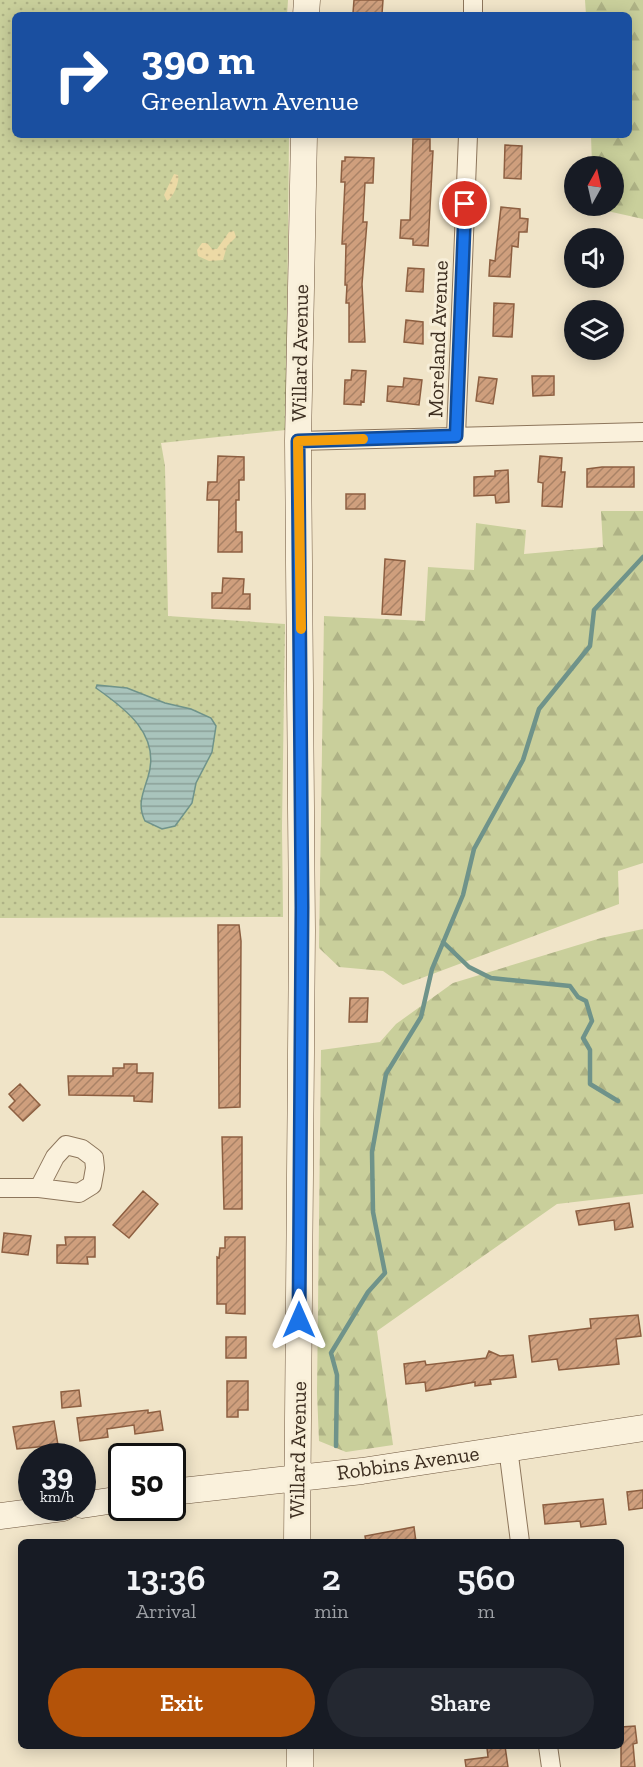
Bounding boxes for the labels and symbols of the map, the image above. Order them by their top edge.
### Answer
north arrow [564,156,624,216]
pin [439,178,490,229]
street label: Moreland Avenue [422,260,453,418]
street label: Willard Avenue [286,284,313,422]
position arrow [267,1288,331,1352]
street label: Willard Avenue [284,1381,311,1519]
street label: Robbins Avenue [335,1440,481,1485]
speed limit sign: 50 [108,1443,186,1521]

